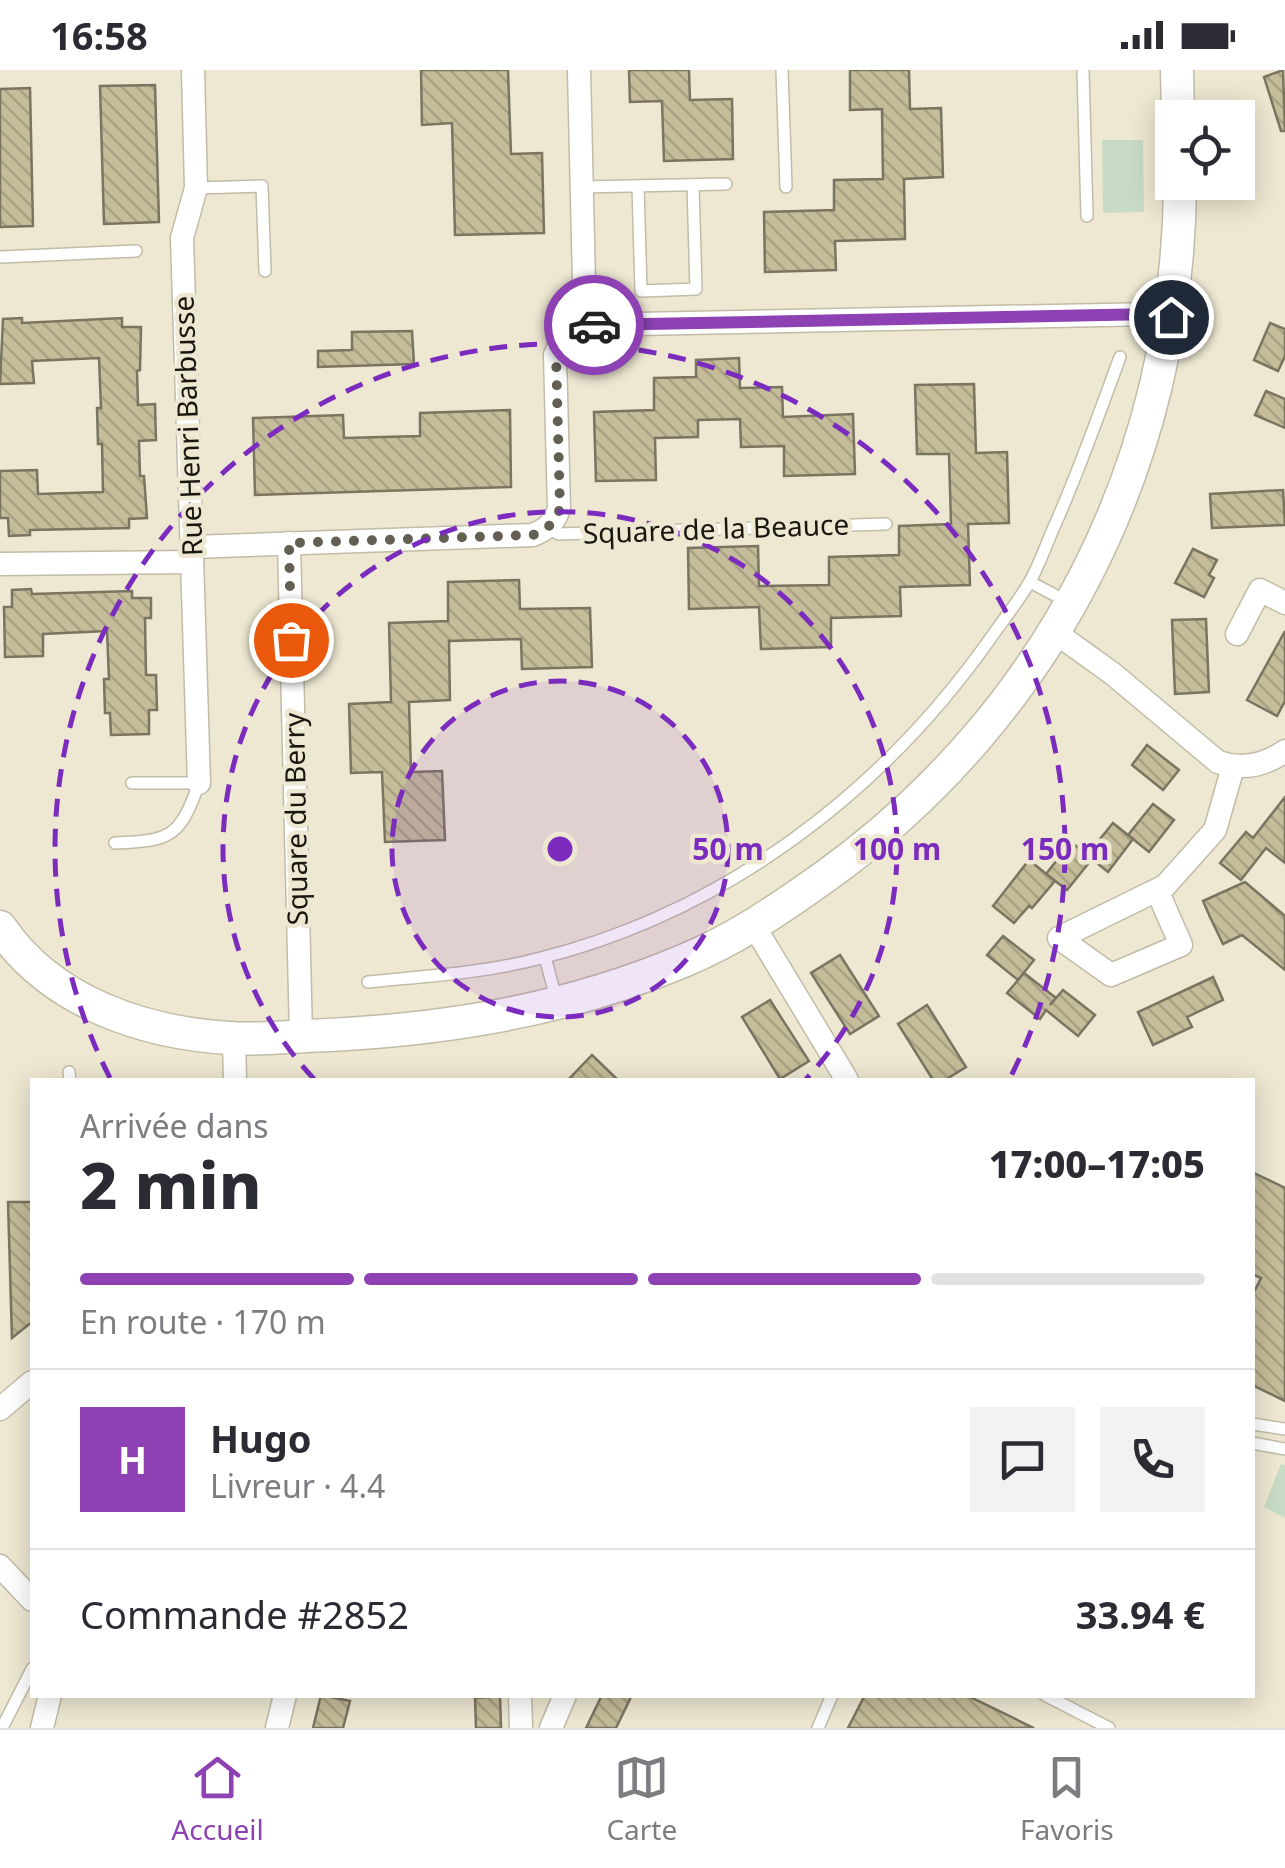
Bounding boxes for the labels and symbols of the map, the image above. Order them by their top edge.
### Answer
courier [544,275,644,375]
pin [1129,275,1214,360]
street label: Rue Henri Barbusse [163,295,211,557]
street label: Square de la Beauce [582,504,850,552]
pin [249,598,334,683]
street label: Square du Berry [274,712,316,926]
text: 50 m [692,828,764,869]
text: 100 m [853,828,941,869]
text: 150 m [1021,828,1109,869]
centre of rings [542,831,578,867]

